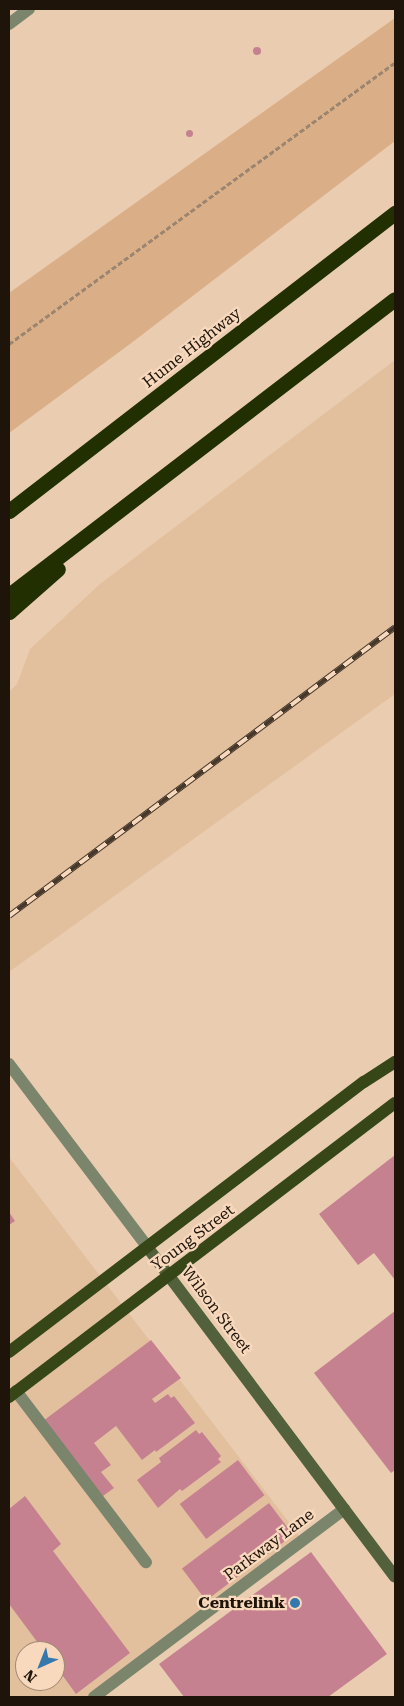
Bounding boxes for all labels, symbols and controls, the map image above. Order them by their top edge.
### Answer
street label: Hume Highway [139,304,245,392]
street label: Young Street [148,1201,238,1275]
street label: Wilson Street [177,1263,255,1357]
street label: Parkway Lane [220,1505,318,1585]
place label: Centrelink [198,1593,285,1613]
marker: Centrelink [289,1597,301,1609]
north arrow [15,1641,65,1691]
text: N [21,1667,40,1686]

